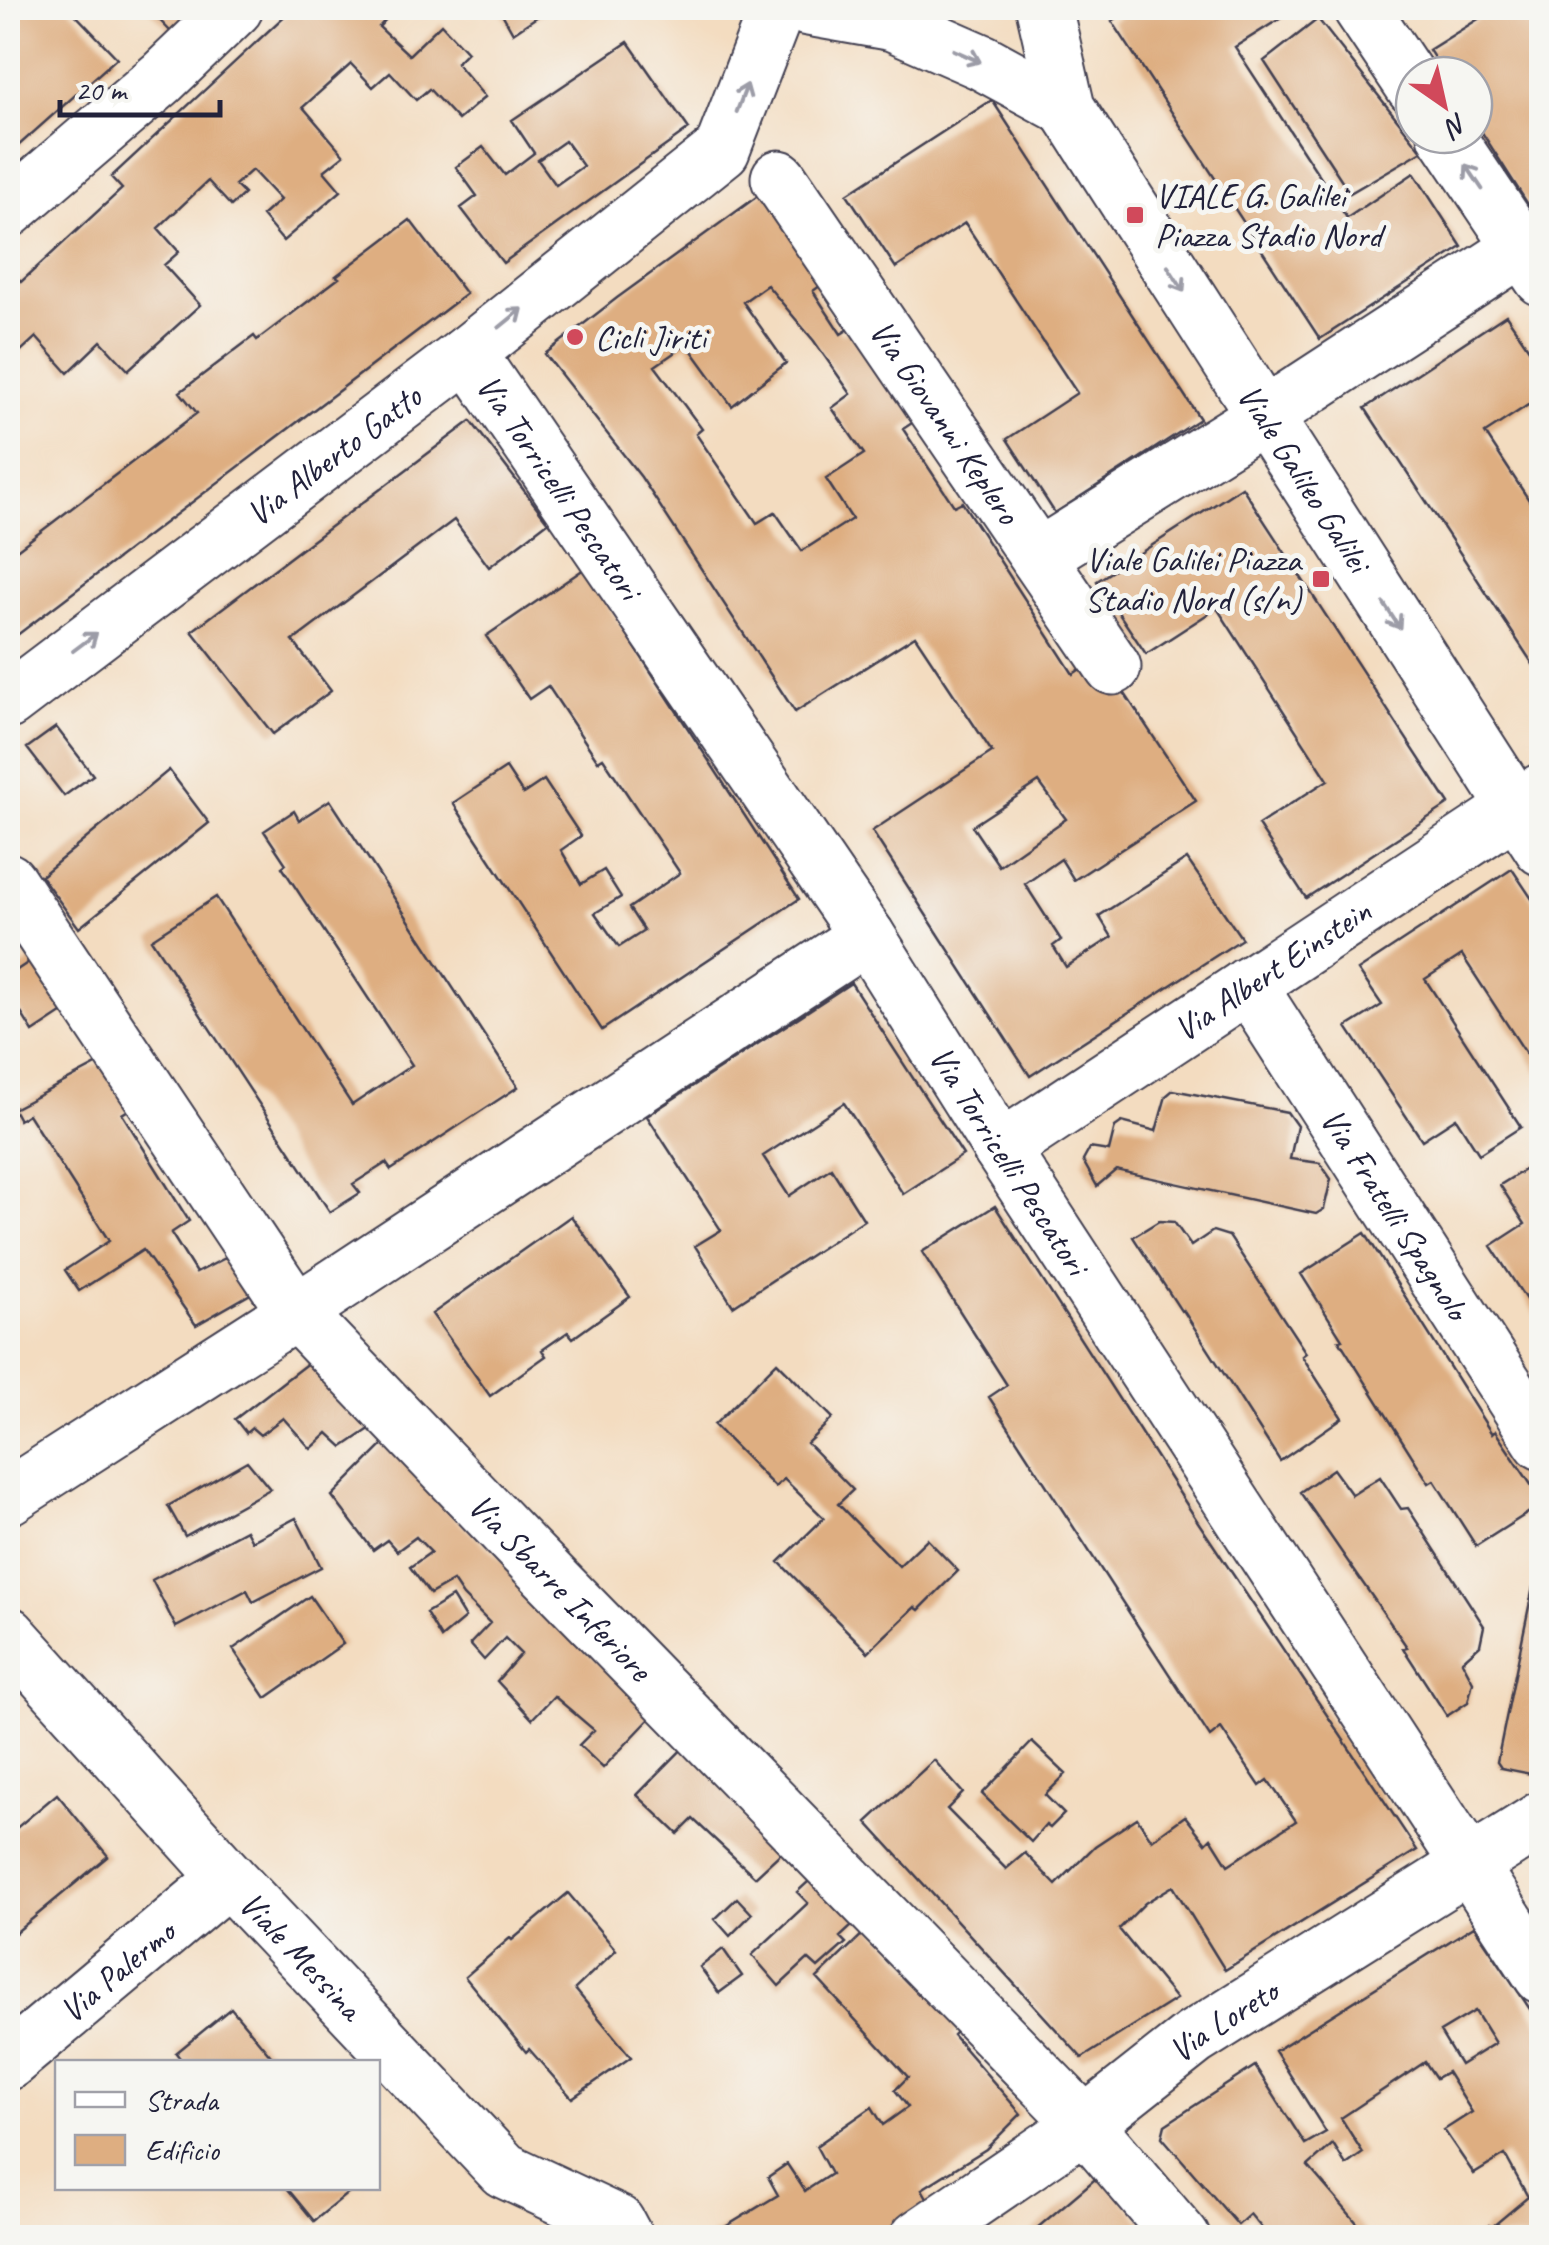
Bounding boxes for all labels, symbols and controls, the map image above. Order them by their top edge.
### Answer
one-way arrow [951,48,982,66]
scale bar [60,55,220,117]
north arrow [1394,55,1494,155]
text: 20 m [75,71,128,109]
one-way arrow [734,83,752,114]
text: N [1437,106,1475,147]
one-way arrow [1464,164,1485,192]
place label: VIALE G. Galilei Piazza Stadio Nord [1155,173,1387,258]
marker: VIALE G. Galilei Piazza Stadio Nord [1124,204,1146,226]
one-way arrow [1166,264,1187,293]
one-way arrow [498,307,524,329]
street label: Via Giovanni Keplero [859,311,1032,534]
place label: Cicli Jiriti [595,315,710,360]
marker: Cicli Jiriti [564,326,586,348]
street label: Via Torricelli Pescatori [466,366,654,612]
street label: Via Alberto Gatto [237,374,432,536]
street label: Viale Galileo Galilei [1227,376,1383,584]
place label: Viale Galilei Piazza Stadio Nord (s/n) [1085,537,1304,622]
marker: Viale Galilei Piazza Stadio Nord (s/n) [1310,568,1332,590]
one-way arrow [1382,602,1403,630]
one-way arrow [71,631,98,652]
street label: Via Albert Einstein [1165,889,1380,1051]
street label: Via Torricelli Pescatori [919,1038,1101,1287]
street label: Via Fratelli Spagnolo [1310,1100,1481,1331]
street label: Via Sbarre Inferiore [459,1484,663,1693]
street label: Viale Messina [229,1882,374,2031]
street label: Via Palermo [50,1908,187,2033]
street label: Via Loreto [1159,1967,1289,2073]
legend [55,2060,380,2190]
text: Strada [145,2081,220,2119]
text: Edificio [145,2131,220,2169]

